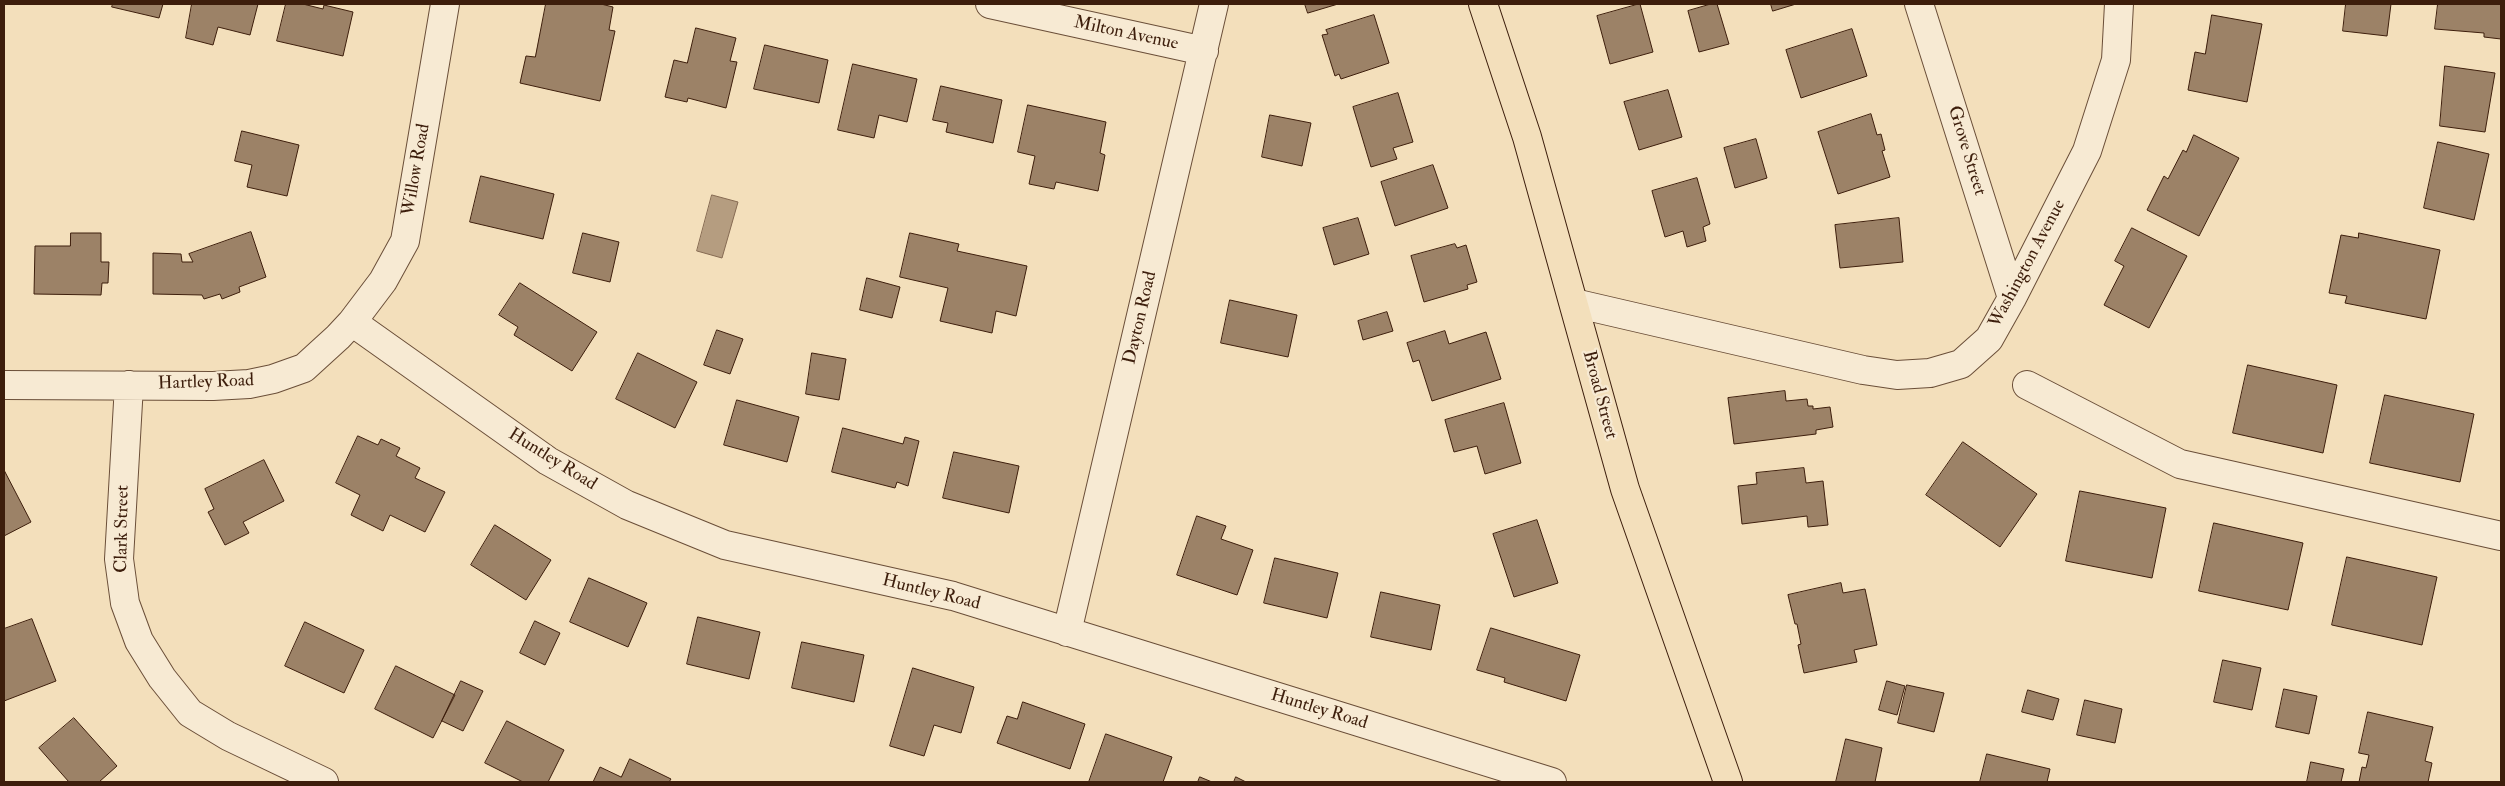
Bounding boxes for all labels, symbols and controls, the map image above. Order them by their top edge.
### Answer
street label: Milton Avenue [1072,12,1180,56]
street label: Grove Street [1942,104,1990,198]
street label: Willow Road [398,122,436,218]
street label: Washington Avenue [1985,196,2071,332]
street label: Dayton Road [1120,269,1162,367]
street label: Broad Street [1577,349,1621,441]
street label: Hartley Road [158,371,254,395]
street label: Huntley Road [504,424,600,496]
street label: Clark Street [111,485,135,573]
street label: Huntley Road [880,570,982,616]
street label: Huntley Road [1268,685,1370,735]

